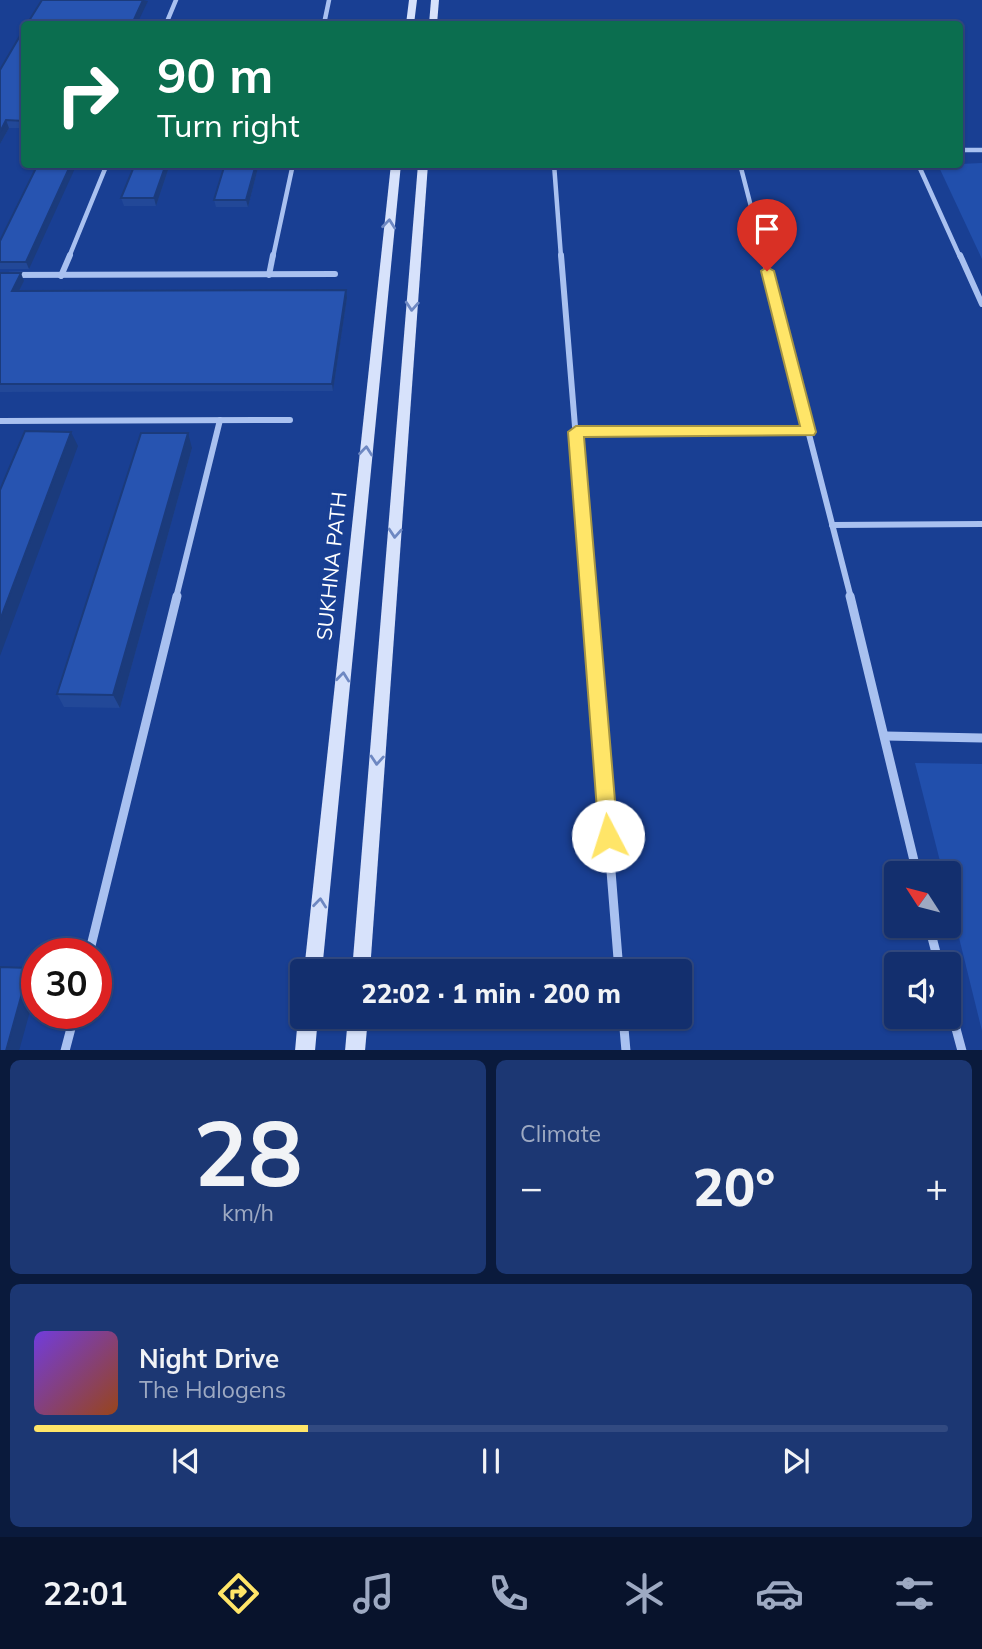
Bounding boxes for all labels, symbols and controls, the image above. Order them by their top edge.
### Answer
text: 90 m [157,44,273,105]
icon: right [42,49,133,140]
text: Turn right [157,105,300,145]
pin [737,199,797,271]
icon: arrive [748,210,786,248]
one-way arrow [382,219,397,230]
one-way arrow [405,301,420,312]
one-way arrow [358,445,373,456]
street label: SUKHNA PATH [310,490,352,641]
one-way arrow [388,527,403,538]
one-way arrow [335,671,350,682]
one-way arrow [370,754,385,765]
position arrow [571,799,645,873]
north arrow [884,861,961,938]
map controls [884,861,961,1029]
one-way arrow [312,898,327,909]
speed limit sign: 30 [21,938,112,1029]
button: sound [884,952,961,1029]
text: 22:02 · 1 min · 200 m [361,977,621,1010]
text: 28 [193,1095,303,1209]
text: Climate [520,1119,601,1148]
text: 20° [693,1154,775,1219]
text: − [520,1163,543,1211]
text: + [925,1163,948,1211]
text: km/h [222,1198,274,1227]
text: Night Drive [139,1342,279,1375]
text: The Halogens [139,1375,286,1404]
icon: previous [167,1442,205,1480]
icon: pause [472,1442,510,1480]
icon: next [777,1442,815,1480]
icon: directions [214,1569,263,1618]
icon: music [349,1569,398,1618]
icon: phone [484,1569,533,1618]
icon: climate [620,1569,669,1618]
icon: car [755,1569,804,1618]
icon: filters [890,1569,939,1618]
text: 22:01 [43,1573,128,1613]

